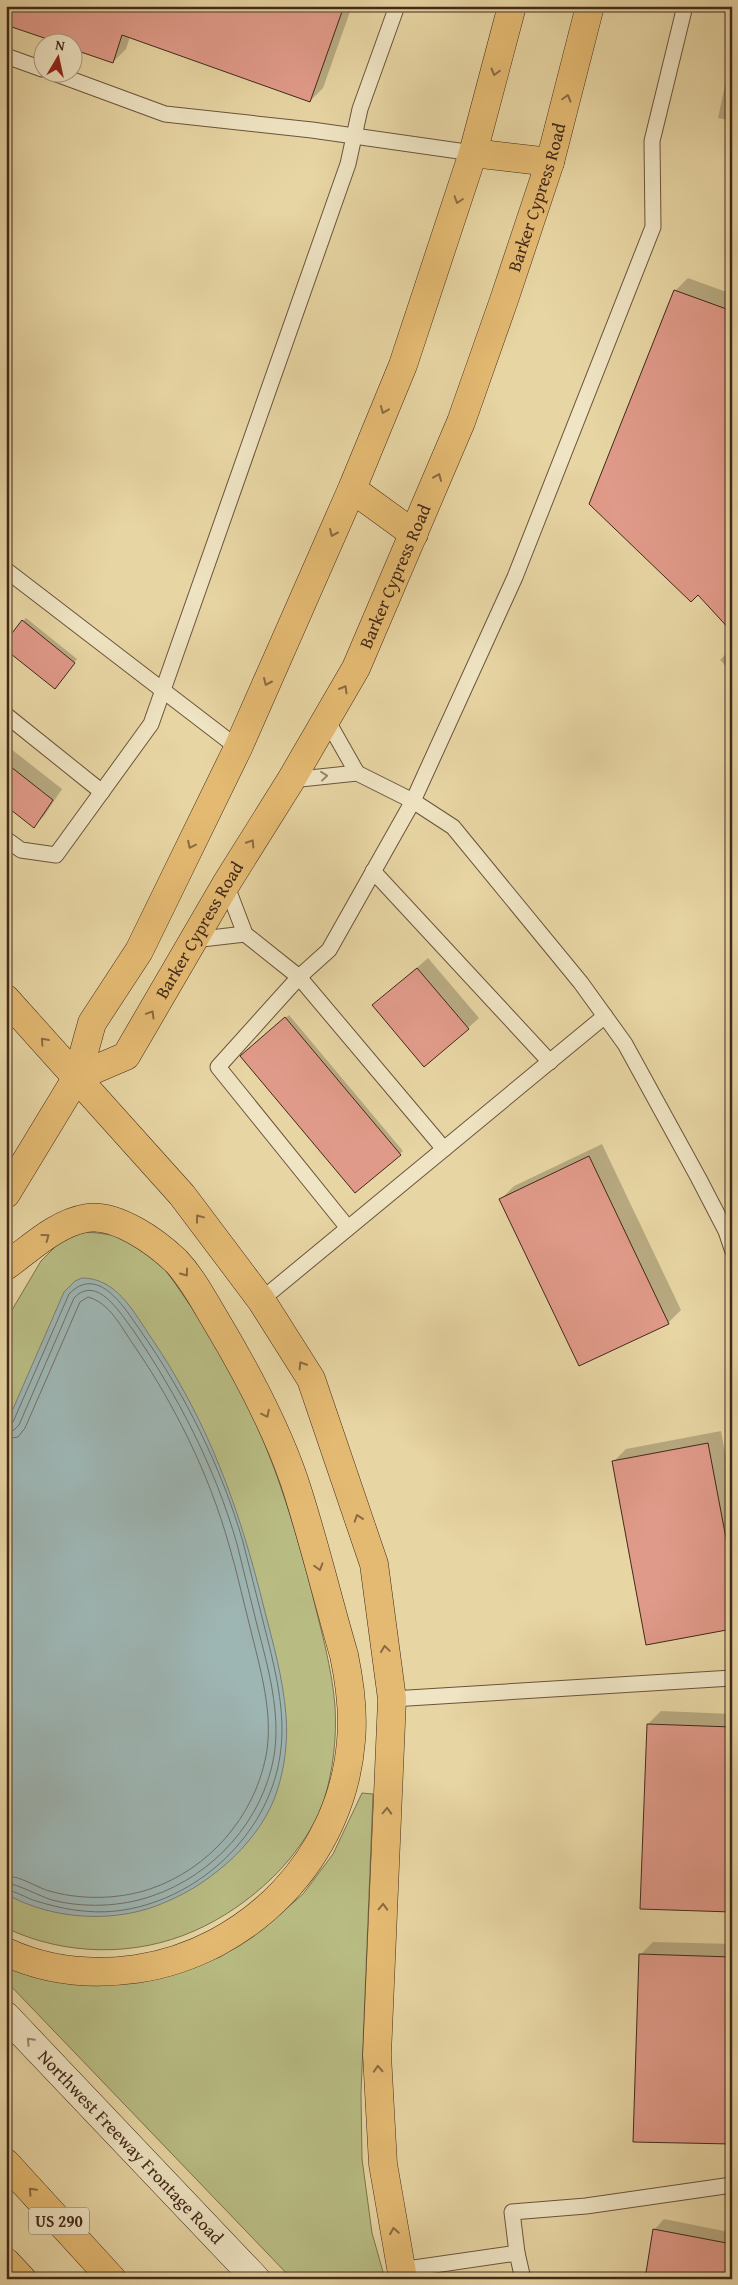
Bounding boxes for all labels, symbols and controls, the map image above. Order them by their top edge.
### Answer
north arrow [32,32,82,82]
text: N [54,35,67,56]
one-way arrow [490,67,501,76]
one-way arrow [562,94,572,102]
street label: Barker Cypress Road [500,120,573,275]
one-way arrow [454,195,464,203]
one-way arrow [380,405,391,414]
one-way arrow [432,473,442,482]
street label: Barker Cypress Road [352,499,438,653]
one-way arrow [328,528,339,537]
one-way arrow [263,677,274,686]
one-way arrow [338,686,348,695]
one-way arrow [320,771,328,782]
one-way arrow [187,840,197,849]
one-way arrow [245,840,255,849]
street label: Barker Cypress Road [148,856,250,1004]
one-way arrow [145,1010,155,1019]
one-way arrow [41,1037,50,1046]
one-way arrow [196,1214,205,1224]
one-way arrow [40,1233,49,1243]
one-way arrow [179,1267,188,1277]
one-way arrow [299,1362,309,1371]
one-way arrow [259,1409,270,1418]
one-way arrow [354,1514,364,1522]
one-way arrow [313,1562,323,1571]
one-way arrow [380,1645,391,1653]
one-way arrow [382,1807,393,1815]
one-way arrow [378,1903,389,1911]
one-way arrow [27,2037,36,2046]
street label: Northwest Freeway Frontage Road [32,2044,230,2250]
one-way arrow [372,2065,383,2073]
one-way arrow [29,2188,38,2197]
road number: US 290 [29,2208,89,2234]
one-way arrow [389,2226,400,2234]

